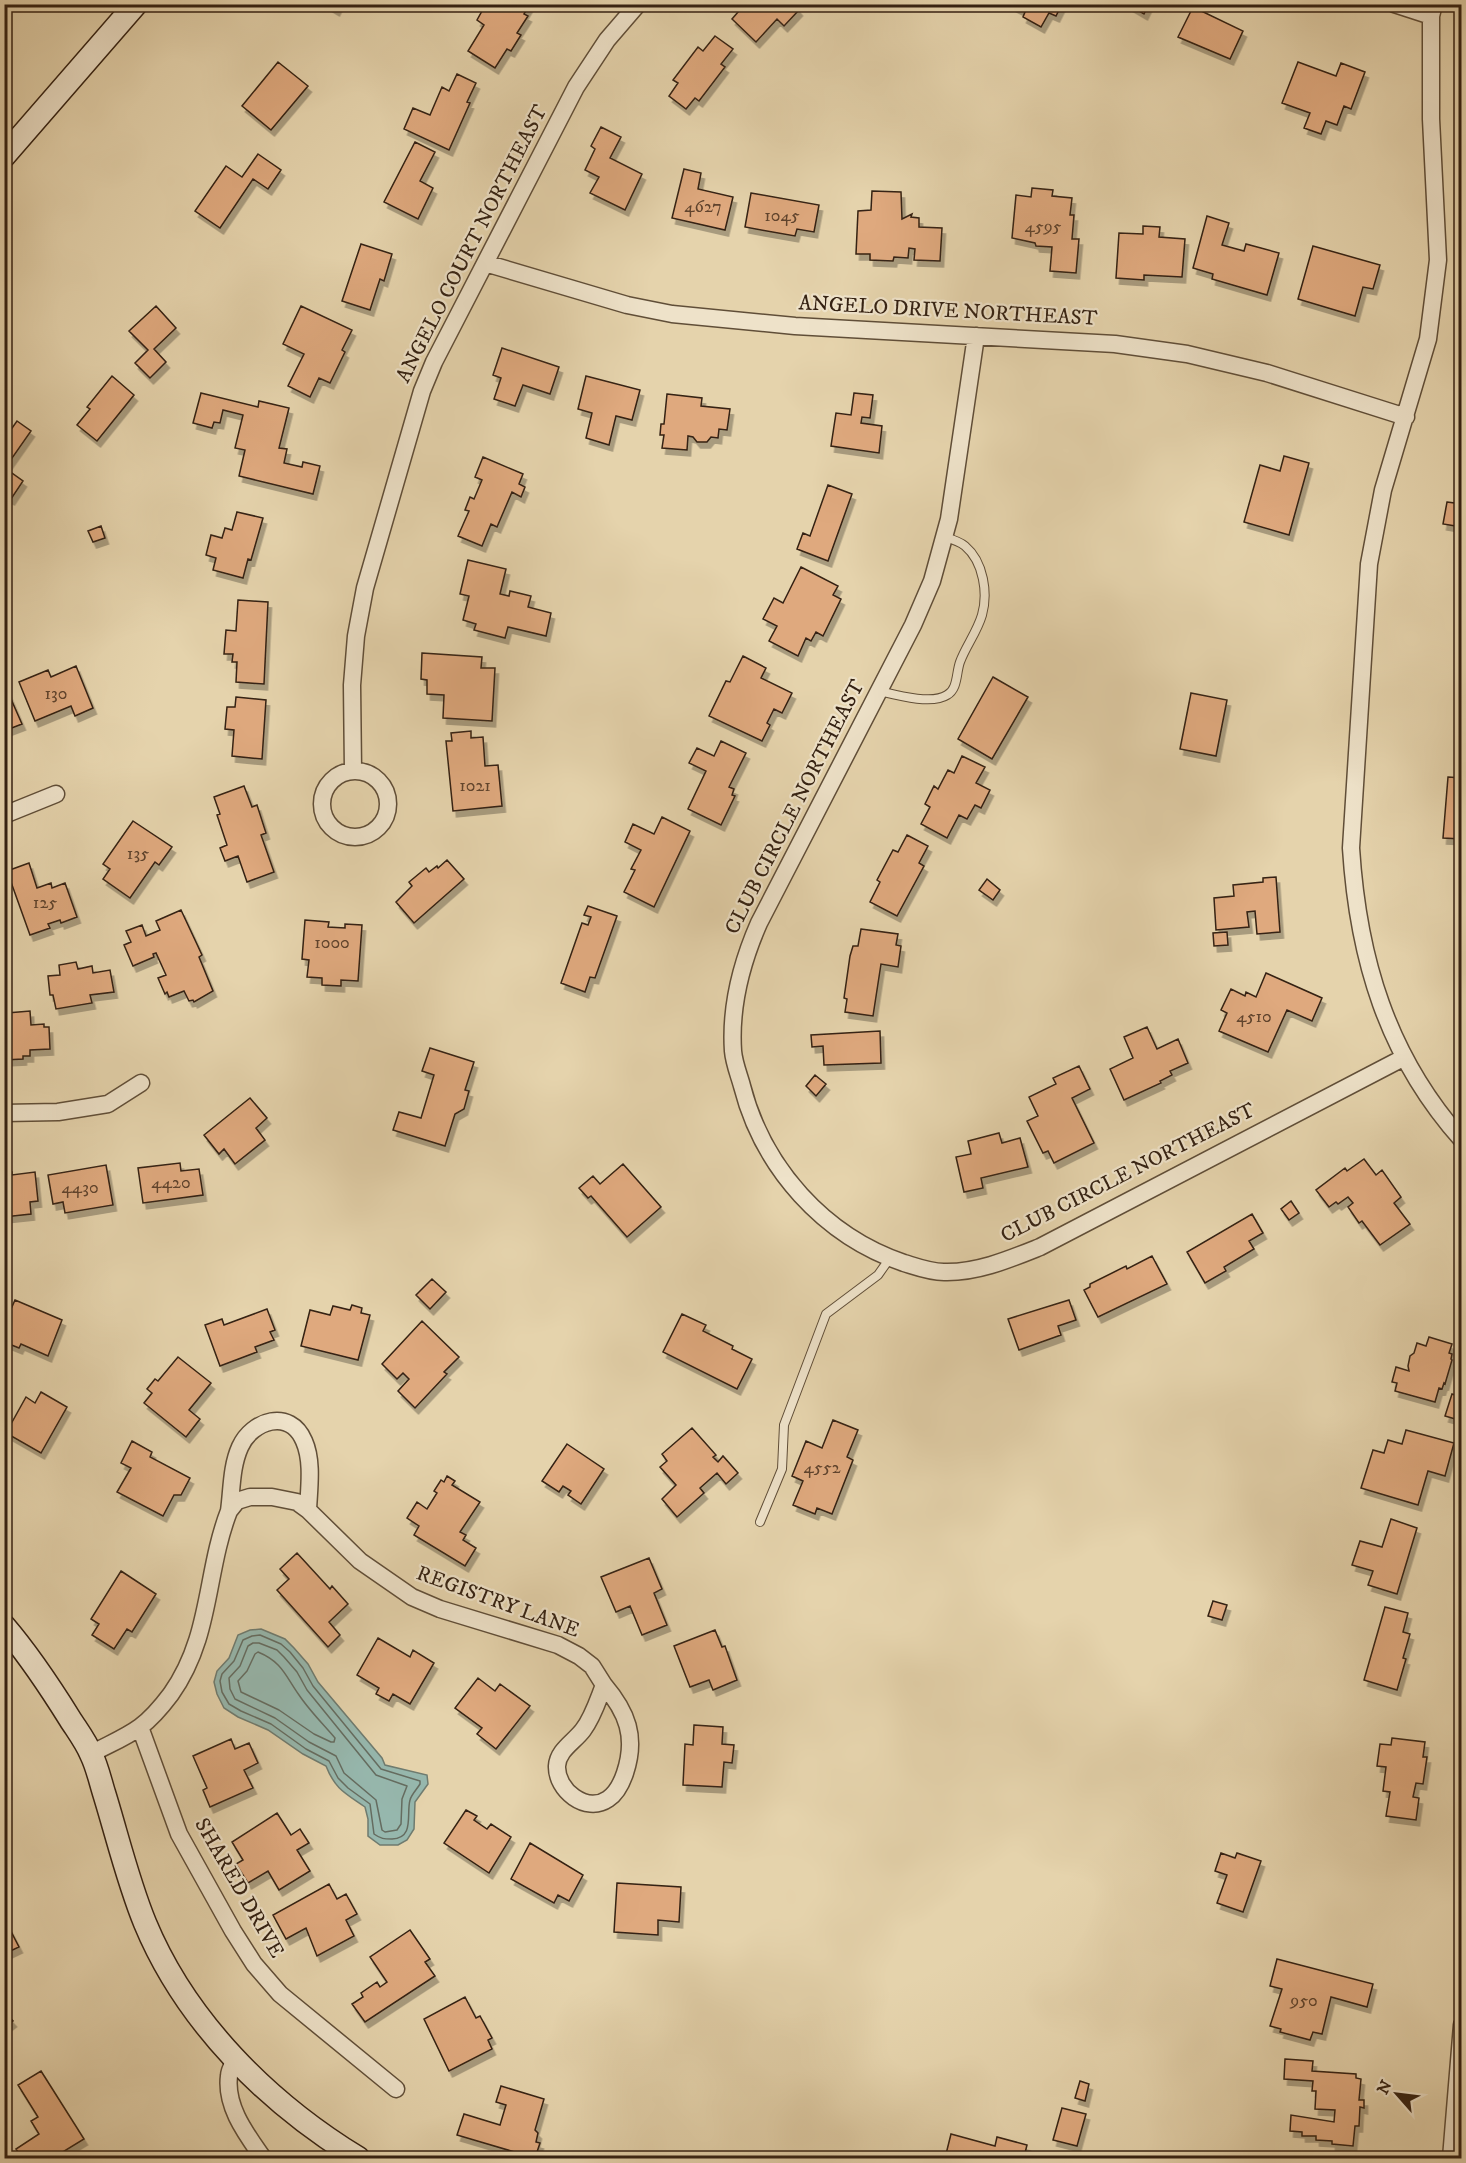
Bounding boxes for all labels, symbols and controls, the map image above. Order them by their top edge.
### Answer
street label: ANGELO COURT NORTHEAST [390,101,554,387]
house number: 4627 [684,196,722,218]
house number: 1045 [764,205,800,227]
house number: 4595 [1024,216,1062,238]
street label: ANGELO DRIVE NORTHEAST [798,290,1098,332]
street label: CLUB CIRCLE NORTHEAST [719,675,871,939]
house number: 130 [44,683,68,705]
house number: 1021 [459,775,491,797]
house number: 135 [127,843,149,865]
house number: 125 [33,892,57,914]
house number: 1000 [314,932,350,954]
house number: 4510 [1236,1006,1272,1028]
street label: CLUB CIRCLE NORTHEAST [996,1097,1260,1249]
house number: 4420 [151,1172,191,1194]
house number: 4430 [61,1177,99,1199]
house number: 4552 [804,1457,841,1479]
street label: REGISTRY LANE [413,1560,583,1644]
street label: SHARED DRIVE [188,1813,290,1963]
house number: 950 [1289,1990,1318,2012]
north arrow [1367,2064,1427,2124]
text: N [1373,2077,1397,2098]

